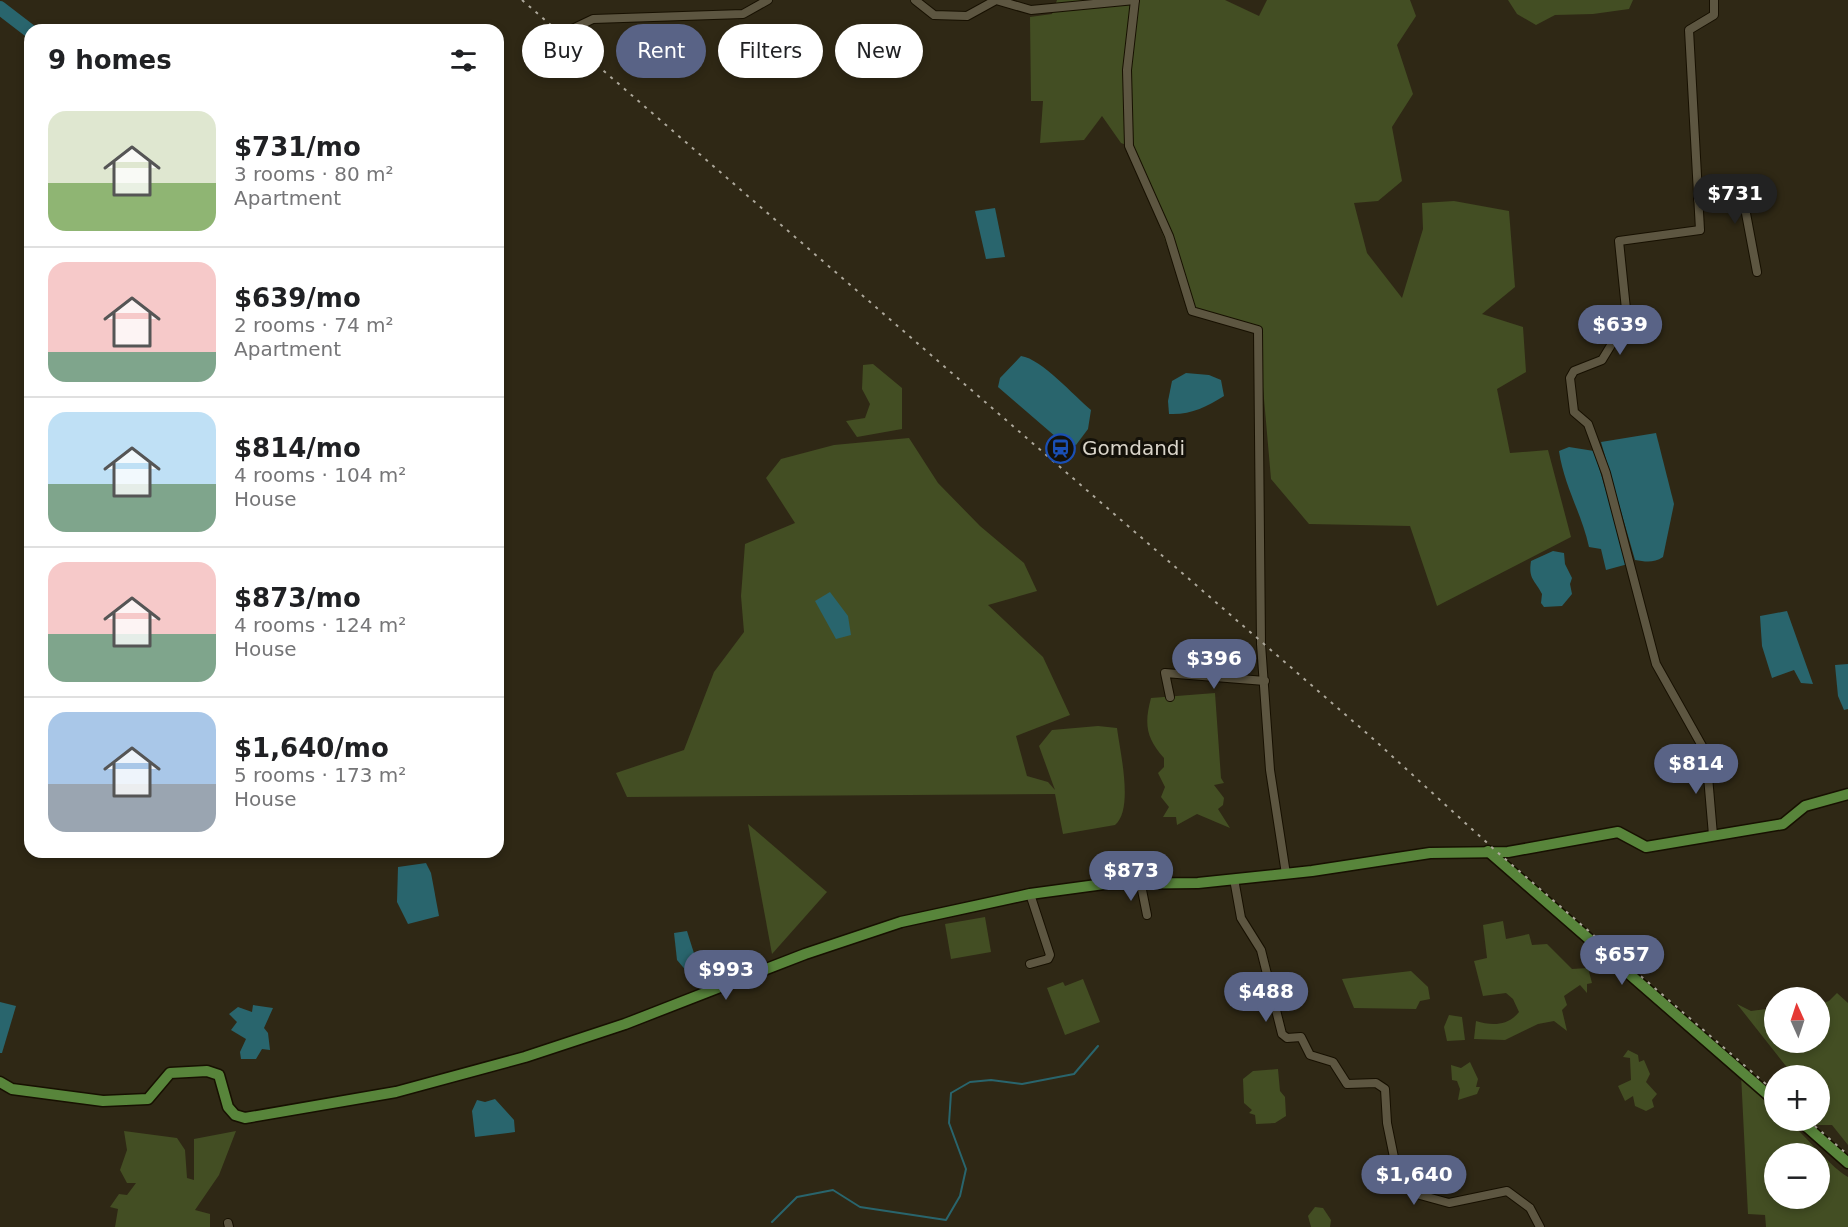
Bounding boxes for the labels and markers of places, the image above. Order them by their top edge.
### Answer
pin: $731 [1699,174,1771,225]
pin: $639 [1584,305,1656,356]
station icon: Gomdandi [1045,432,1077,464]
place label: Gomdandi [1082,436,1185,460]
pin: $396 [1178,639,1250,690]
pin: $814 [1660,744,1732,795]
pin: $873 [1095,851,1167,902]
pin: $657 [1586,935,1658,986]
pin: $993 [690,950,762,1001]
pin: $488 [1230,972,1302,1023]
pin: $1,640 [1365,1155,1463,1206]

